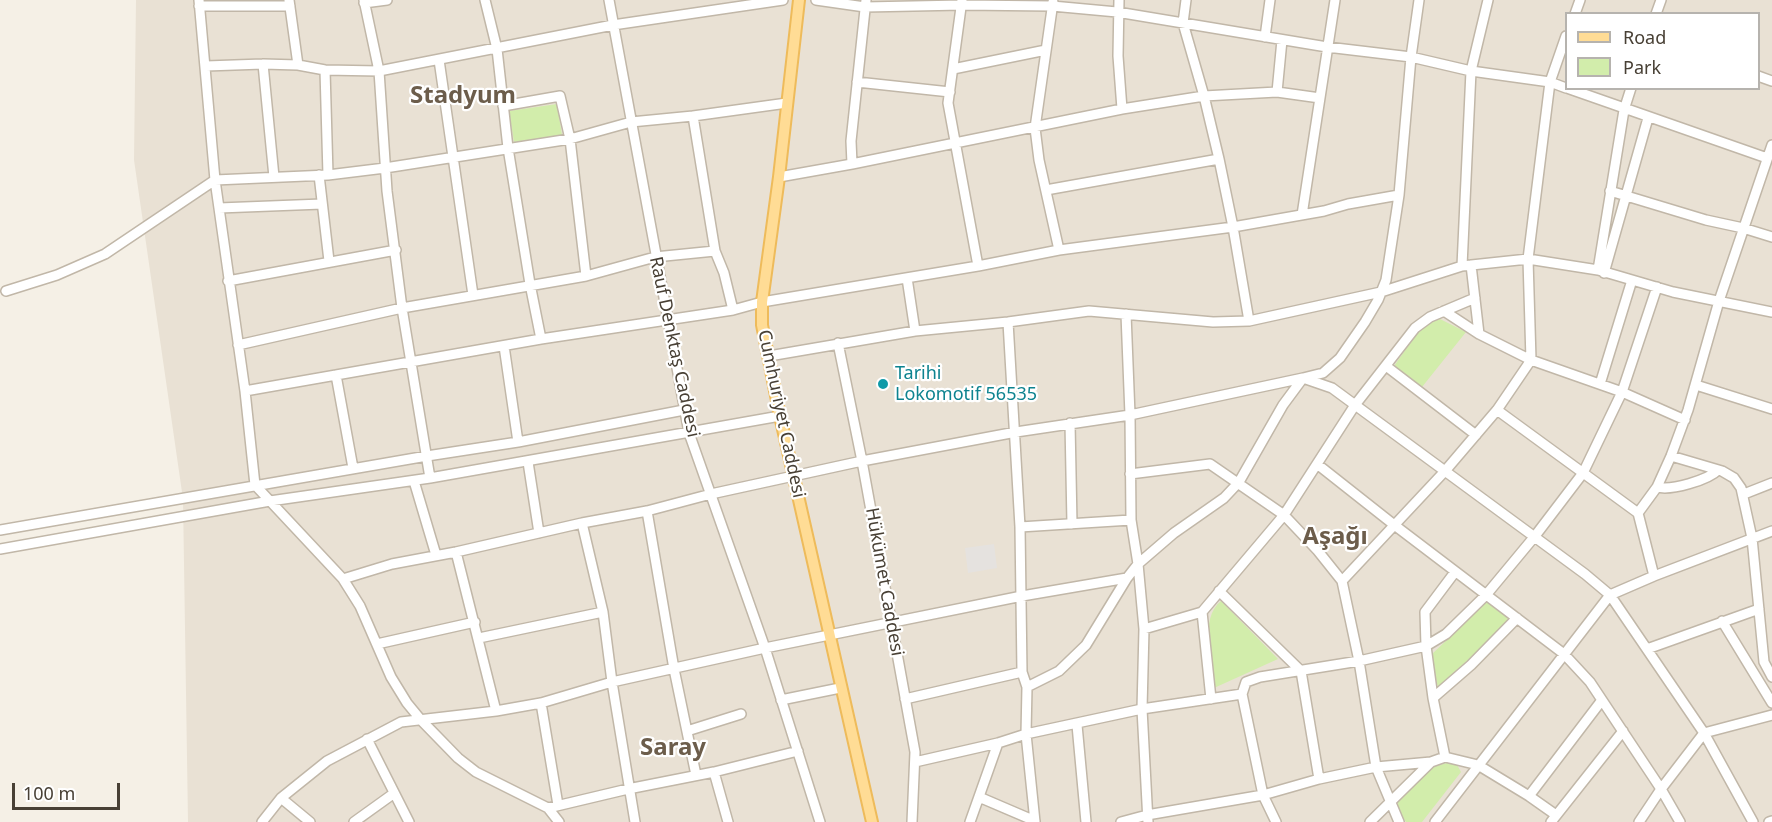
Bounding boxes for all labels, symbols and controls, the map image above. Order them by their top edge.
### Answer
legend [1565,12,1760,90]
text: Road [1623,25,1666,49]
text: Park [1623,55,1661,79]
district label: Stadyum [410,82,516,110]
street label: Rauf Denktaş Caddesi [644,255,704,439]
street label: Cumhuriyet Caddesi [753,328,809,500]
place label: Tarihi Lokomotif 56535 [895,363,1037,406]
marker: Tarihi Lokomotif 56535 [876,377,890,391]
street label: Hükümet Caddesi [860,506,908,658]
district label: Aşağı [1302,523,1368,551]
district label: Saray [640,734,706,762]
scale bar [15,771,123,809]
text: 100 m [23,781,75,805]

